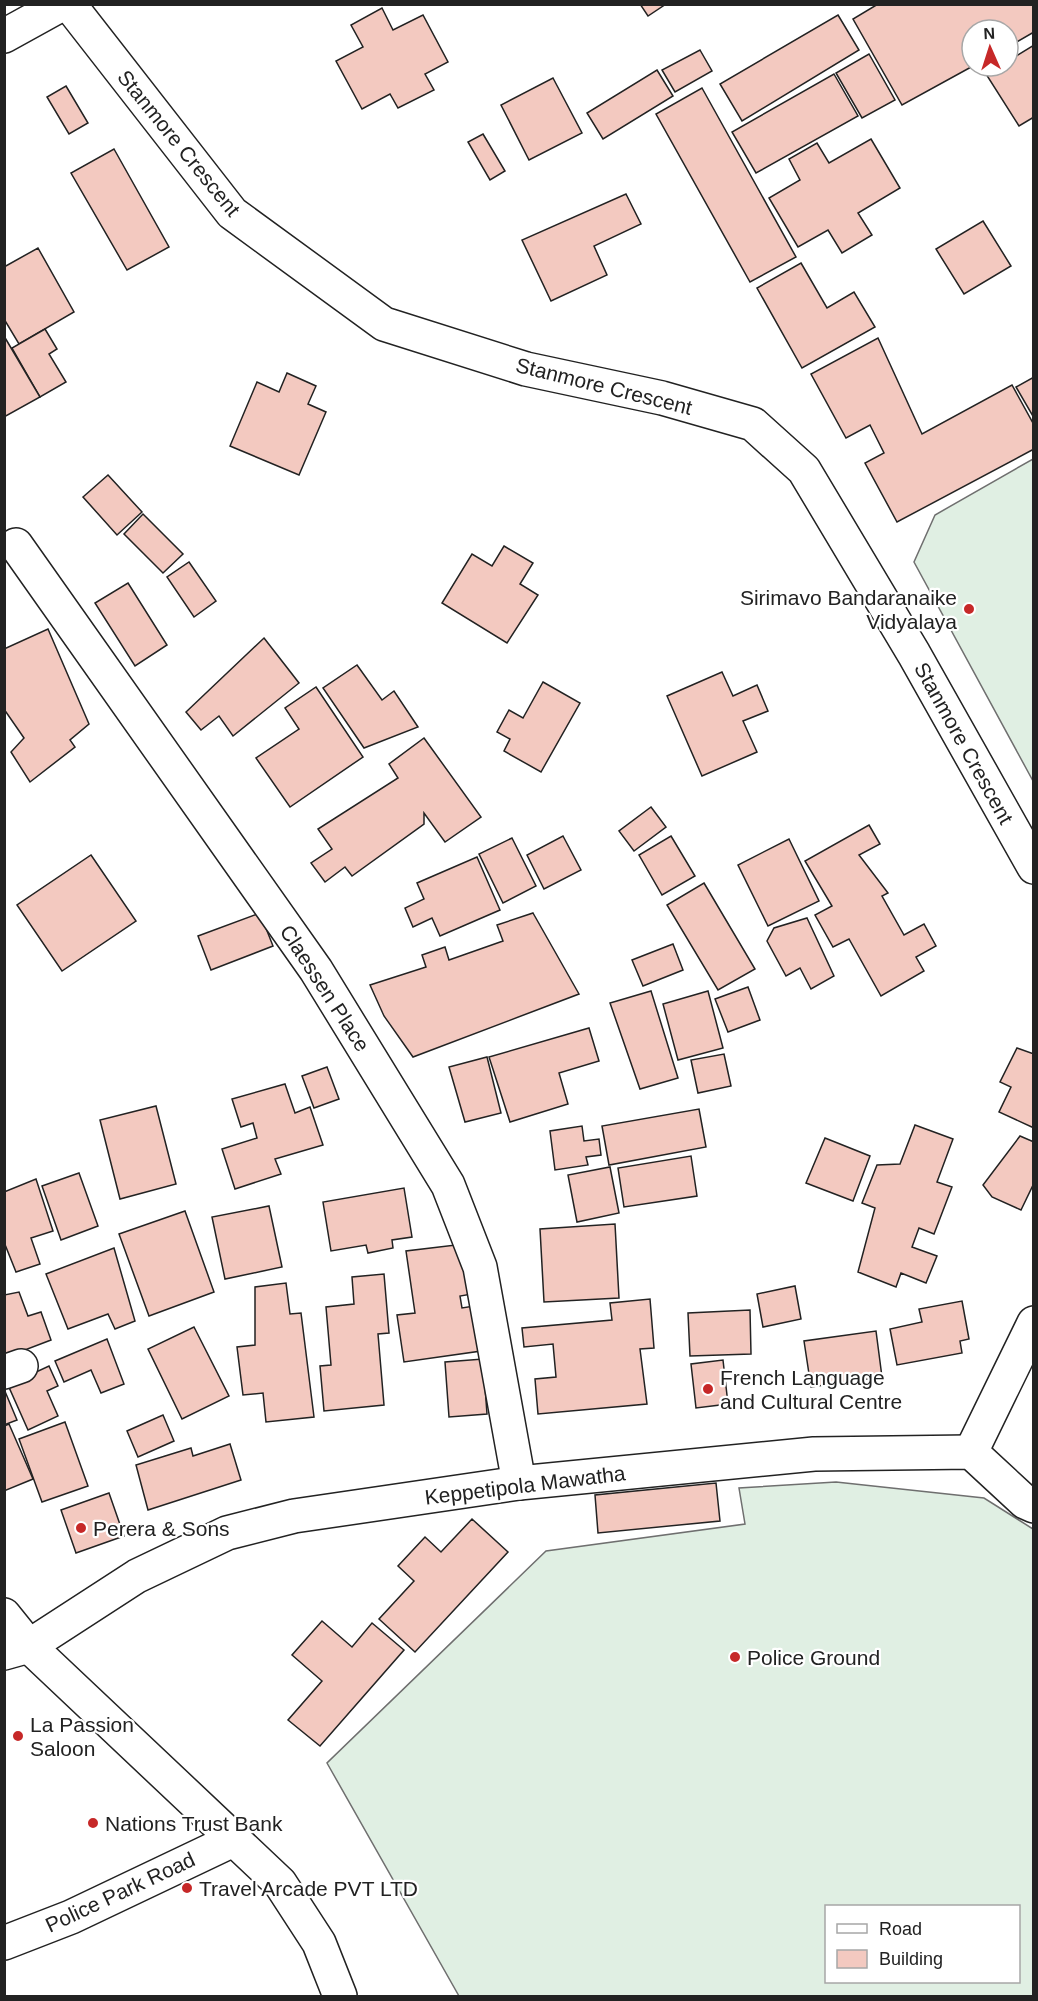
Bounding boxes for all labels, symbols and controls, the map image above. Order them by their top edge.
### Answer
north arrow [960,18,1020,78]
text: N [983,25,995,42]
street label: Stanmore Crescent [113,65,245,221]
street label: Stanmore Crescent [513,353,695,419]
place label: Sirimavo Bandaranaike Vidyalaya [740,586,957,633]
marker: Sirimavo Bandaranaike Vidyalaya [962,602,976,616]
street label: Stanmore Crescent [910,658,1018,828]
street label: Claessen Place [276,921,374,1055]
place label: French Language and Cultural Centre [720,1366,902,1413]
marker: French Language and Cultural Centre [701,1382,715,1396]
street label: Keppetipola Mawatha [423,1461,627,1509]
place label: Perera & Sons [93,1517,230,1540]
marker: Perera & Sons [74,1521,88,1535]
place label: Police Ground [747,1646,880,1669]
marker: Police Ground [728,1650,742,1664]
place label: La Passion Saloon [30,1713,134,1760]
marker: La Passion Saloon [11,1729,25,1743]
place label: Nations Trust Bank [105,1812,283,1835]
marker: Nations Trust Bank [86,1816,100,1830]
street label: Police Park Road [42,1847,198,1937]
place label: Travel Arcade PVT LTD [199,1877,418,1900]
marker: Travel Arcade PVT LTD [180,1881,194,1895]
legend [825,1905,1020,1983]
text: Road [879,1919,922,1939]
text: Building [879,1949,943,1969]

